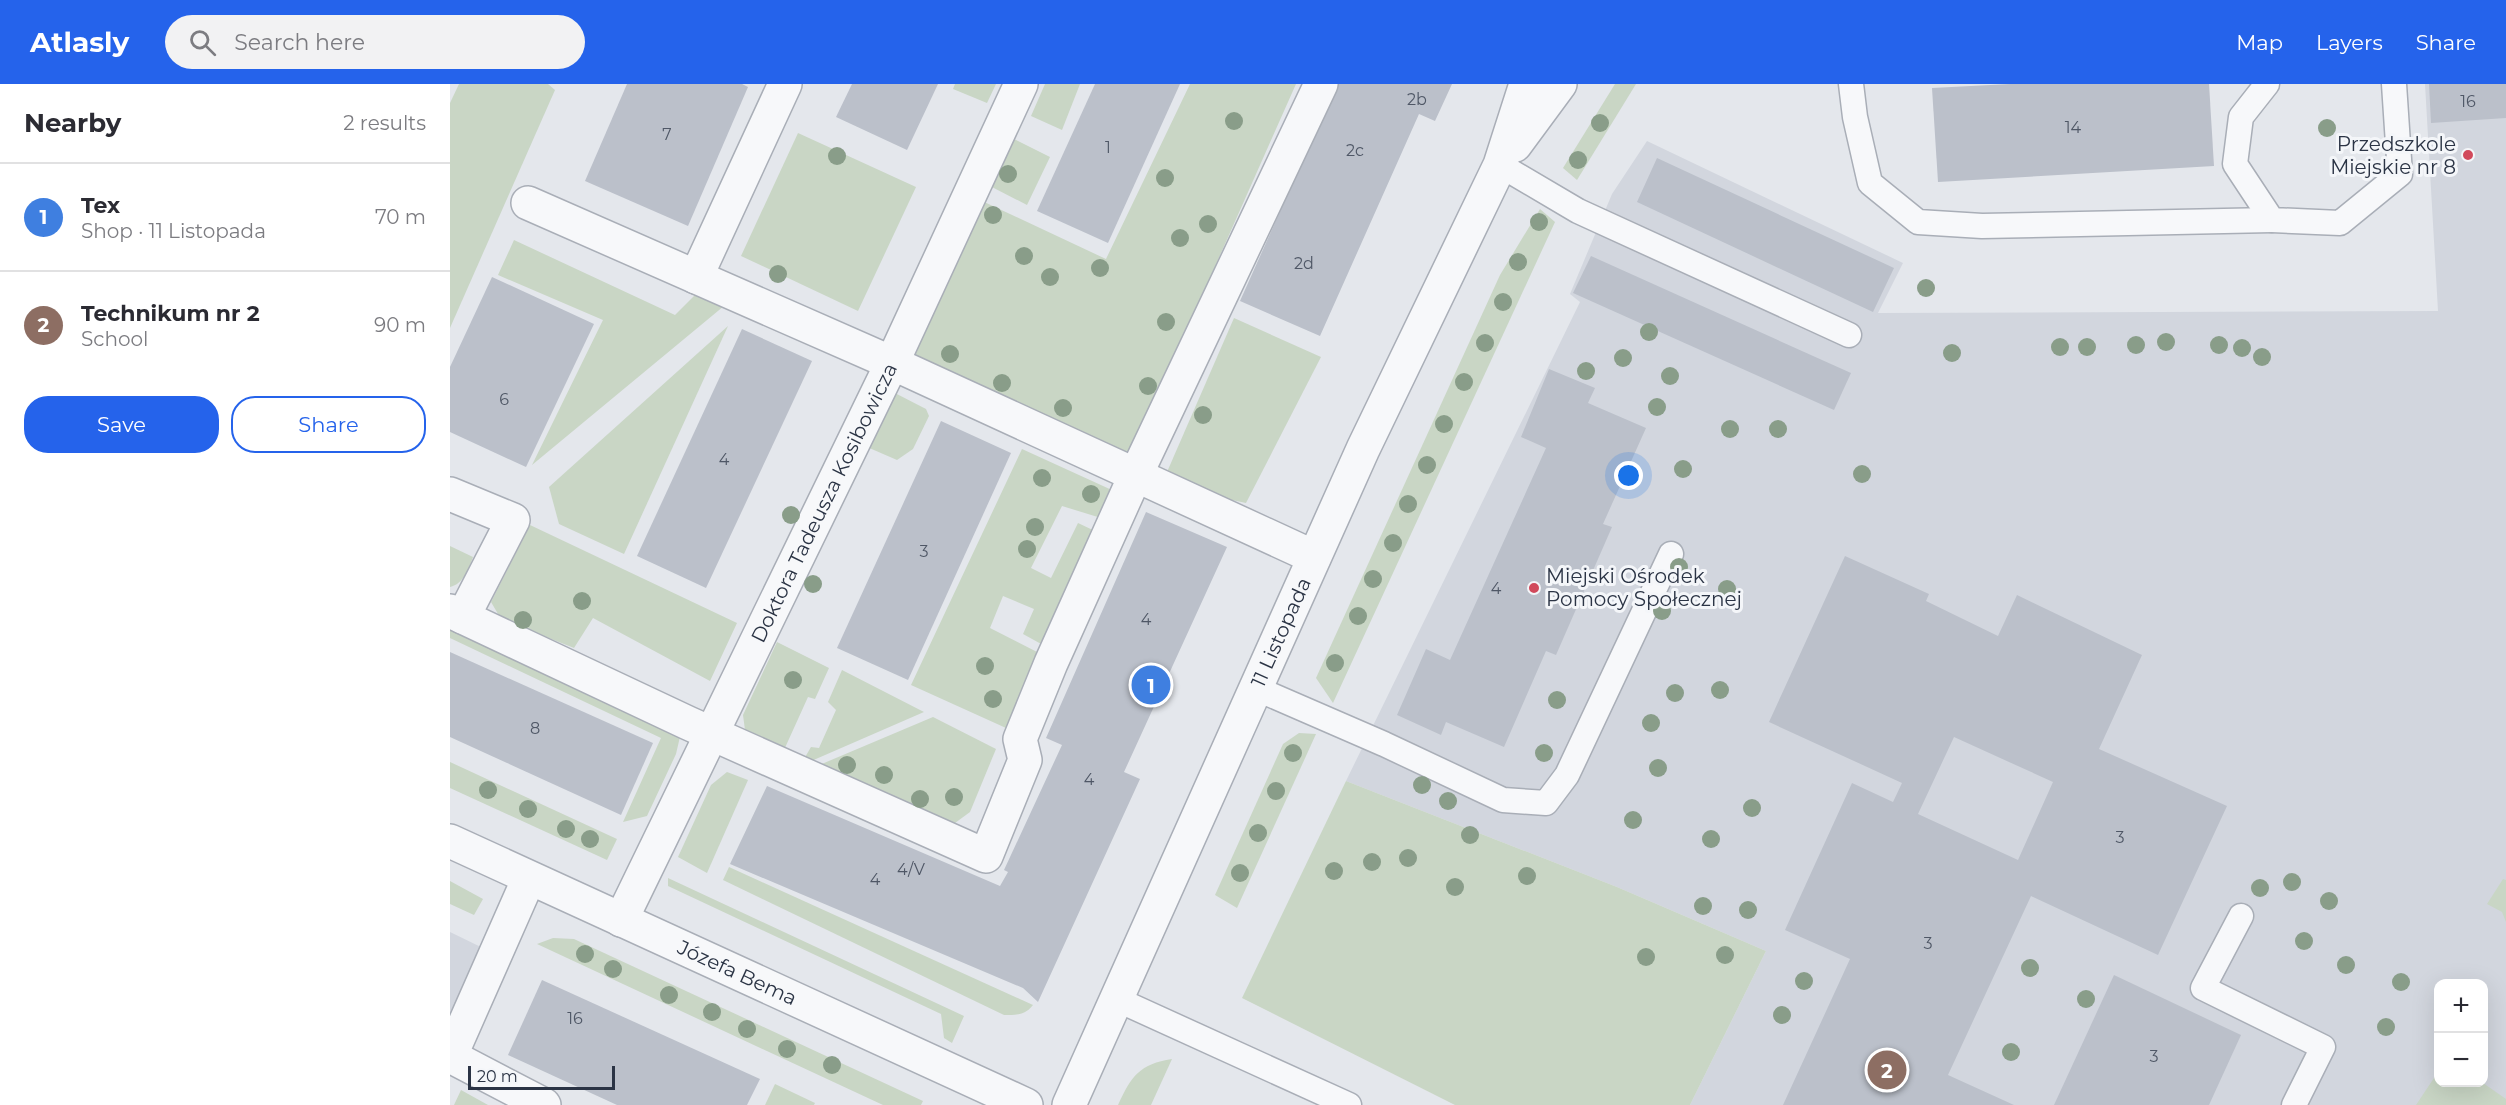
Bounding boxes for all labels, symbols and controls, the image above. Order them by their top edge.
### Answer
search box [165,15,585,69]
text: Atlasly [30,25,129,59]
icon: search [186,26,219,59]
text: Search here [234,29,365,56]
text: Map [2236,30,2283,55]
text: Layers [2316,30,2383,55]
text: Share [2416,30,2476,55]
house number: 2b [1407,90,1427,109]
house number: 16 [2460,92,2476,111]
text: Nearby [24,107,121,139]
text: 2 results [343,111,426,135]
house number: 14 [2065,118,2082,137]
house number: 7 [662,125,672,144]
place label: Przedszkole Miejskie nr 8 [2330,132,2456,179]
house number: 1 [1105,138,1111,157]
house number: 2c [1346,141,1364,160]
marker: Przedszkole Miejskie nr 8 [2461,148,2475,162]
text: Tex [81,192,120,219]
text: 1 [40,205,47,229]
text: 70 m [375,205,426,229]
text: Shop · 11 Listopada [81,219,266,243]
house number: 2d [1294,254,1314,273]
text: Technikum nr 2 [81,300,260,327]
text: 2 [38,313,49,337]
text: 90 m [374,313,426,337]
text: School [81,327,148,351]
street label: Doktora Tadeusza Kosibowicza [746,359,902,646]
house number: 6 [499,390,509,409]
button: Save [24,396,219,453]
button: Share [231,396,426,453]
house number: 4 [719,450,730,469]
your location [1614,461,1643,490]
house number: 3 [919,542,929,561]
place label: Miejski Ośrodek Pomocy Społecznej [1546,564,1742,611]
street label: 11 Listopada [1246,574,1316,691]
house number: 4 [1491,579,1502,598]
marker: Miejski Ośrodek Pomocy Społecznej [1527,581,1541,595]
house number: 4 [1141,610,1152,629]
pin: 1 [1132,662,1170,708]
house number: 8 [530,719,540,738]
house number: 4 [1084,770,1095,789]
house number: 3 [2115,828,2125,847]
house number: 4/V [897,860,926,879]
house number: 4 [870,870,881,889]
house number: 3 [1923,934,1933,953]
street label: Józefa Bema [673,935,801,1010]
map controls [2434,979,2488,1087]
button: + [2434,979,2488,1033]
house number: 16 [567,1009,583,1028]
button: − [2434,1033,2488,1087]
house number: 3 [2149,1047,2159,1066]
pin: 2 [1868,1048,1906,1092]
scale bar [468,1063,615,1090]
text: 20 m [477,1067,518,1086]

